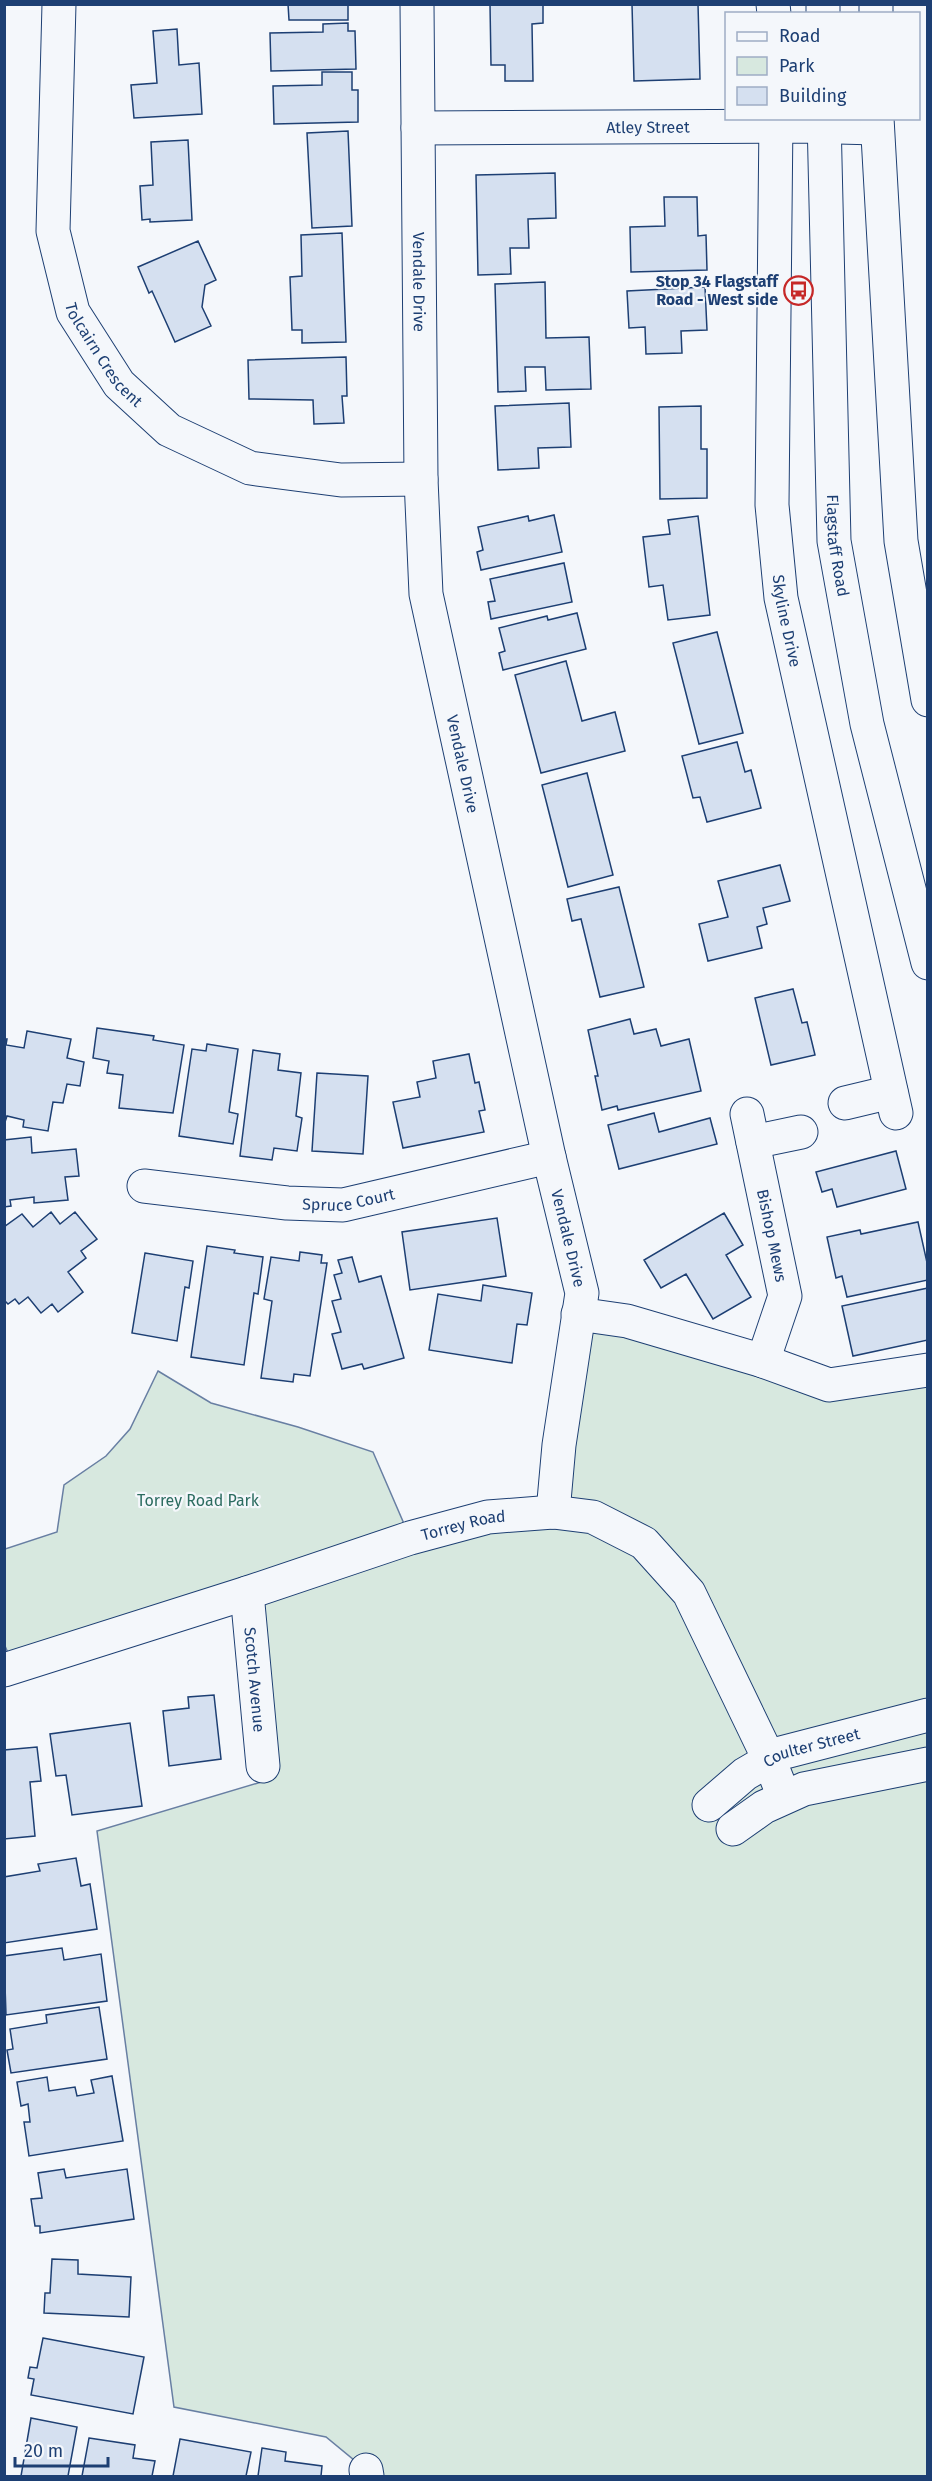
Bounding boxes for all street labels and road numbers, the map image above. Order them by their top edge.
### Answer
street label: Atley Street [606,118,690,137]
street label: Vendale Drive [409,232,429,332]
street label: Tolcairn Crescent [61,301,147,411]
street label: Flagstaff Road [823,494,853,598]
street label: Skyline Drive [769,574,805,669]
street label: Vendale Drive [443,713,483,815]
street label: Spruce Court [302,1184,397,1215]
street label: Bishop Mews [753,1187,791,1284]
street label: Vendale Drive [547,1188,589,1289]
street label: Torrey Road [419,1507,506,1545]
street label: Scotch Avenue [240,1626,269,1733]
street label: Coulter Street [760,1724,862,1771]

